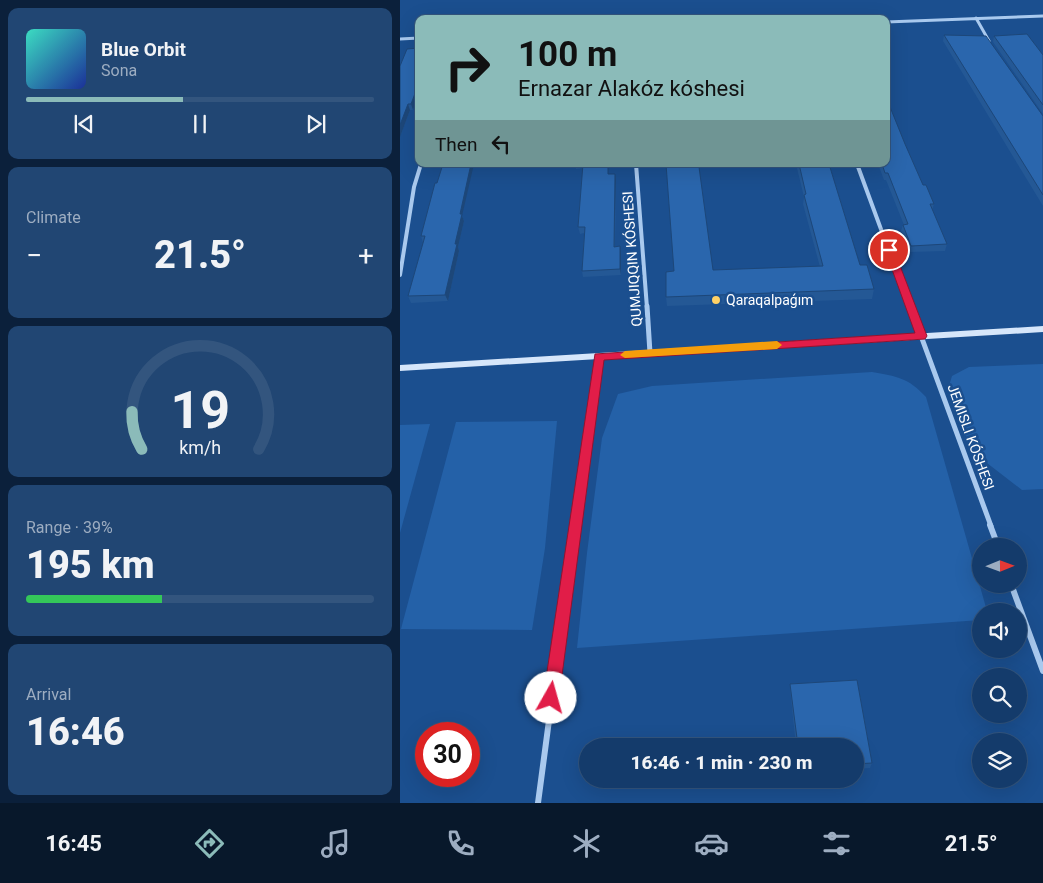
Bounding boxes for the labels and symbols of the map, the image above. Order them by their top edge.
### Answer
street label: QUMJIQQIN KÓSHESI [618,191,645,327]
pin [868,229,910,271]
place label: Qaraqalpaǵım [726,292,813,308]
marker: Qaraqalpaǵım [710,294,722,306]
street label: JEMISLI KÓSHESI [944,382,999,492]
north arrow [972,538,1028,592]
position arrow [524,671,576,723]
speed limit sign: 30 [415,722,480,787]

